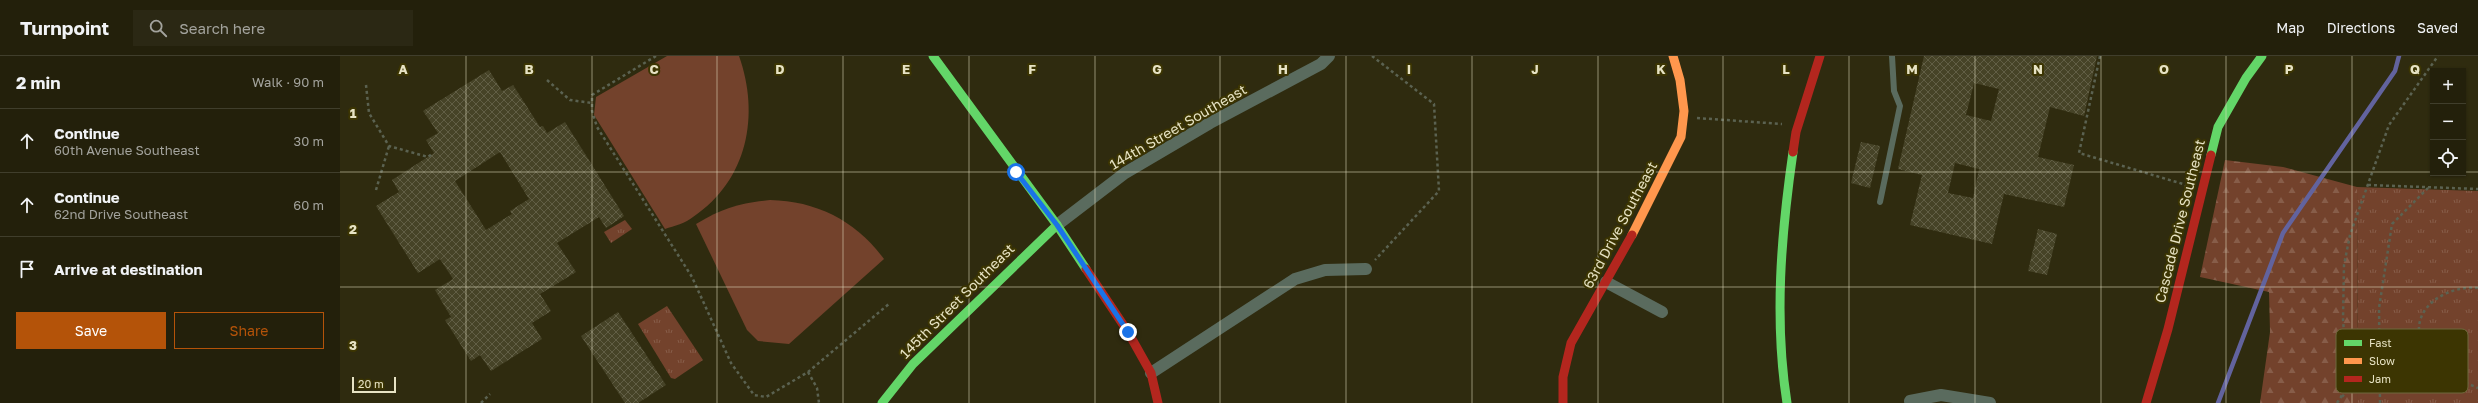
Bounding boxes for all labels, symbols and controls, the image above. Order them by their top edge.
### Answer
search box [133,10,413,46]
text: Turnpoint [20,16,109,39]
icon: search [147,17,169,39]
text: Search here [179,19,265,37]
text: Map [2276,19,2305,36]
text: Directions [2327,19,2395,36]
text: Saved [2417,19,2458,36]
text: A [398,61,408,77]
text: B [524,61,534,77]
text: C [649,61,659,77]
text: D [775,61,785,77]
text: E [902,61,910,77]
text: F [1028,61,1036,77]
text: G [1152,61,1162,77]
text: H [1278,61,1288,77]
text: I [1407,61,1411,77]
text: J [1531,61,1539,77]
text: K [1656,61,1666,77]
text: L [1782,61,1790,77]
text: M [1906,61,1918,77]
text: N [2033,61,2043,77]
text: O [2159,61,2169,77]
text: P [2285,61,2294,77]
text: Q [2410,61,2420,77]
map controls [2430,68,2466,176]
button: + [2430,68,2466,104]
text: 2 min [16,72,60,93]
text: Walk · 90 m [252,74,324,90]
street label: 144th Street Southeast [1106,80,1249,173]
button: − [2430,104,2466,140]
text: 1 [350,105,357,121]
text: Continue [54,124,120,142]
icon: ahead [16,130,38,152]
text: 30 m [294,133,324,149]
street label: Cascade Drive Southeast [2151,137,2208,304]
button: locate [2430,140,2466,176]
text: 60th Avenue Southeast [54,142,200,158]
street label: 63rd Drive Southeast [1579,158,1660,291]
route start [1007,163,1025,181]
text: Continue [54,188,120,206]
icon: ahead [16,194,38,216]
text: 60 m [293,197,324,213]
text: 62nd Drive Southeast [54,206,188,222]
text: 2 [349,221,357,237]
street label: 145th Street Southeast [896,240,1018,362]
icon: arrive [16,258,38,280]
text: Arrive at destination [54,260,203,278]
button: Save [16,312,166,349]
button: Share [174,312,324,349]
route end [1119,323,1137,341]
legend [2336,329,2468,393]
text: Fast [2369,336,2392,349]
text: 3 [349,337,357,353]
text: Slow [2369,354,2395,367]
text: Jam [2369,372,2391,385]
scale bar [352,375,396,394]
text: 20 m [358,377,384,390]

